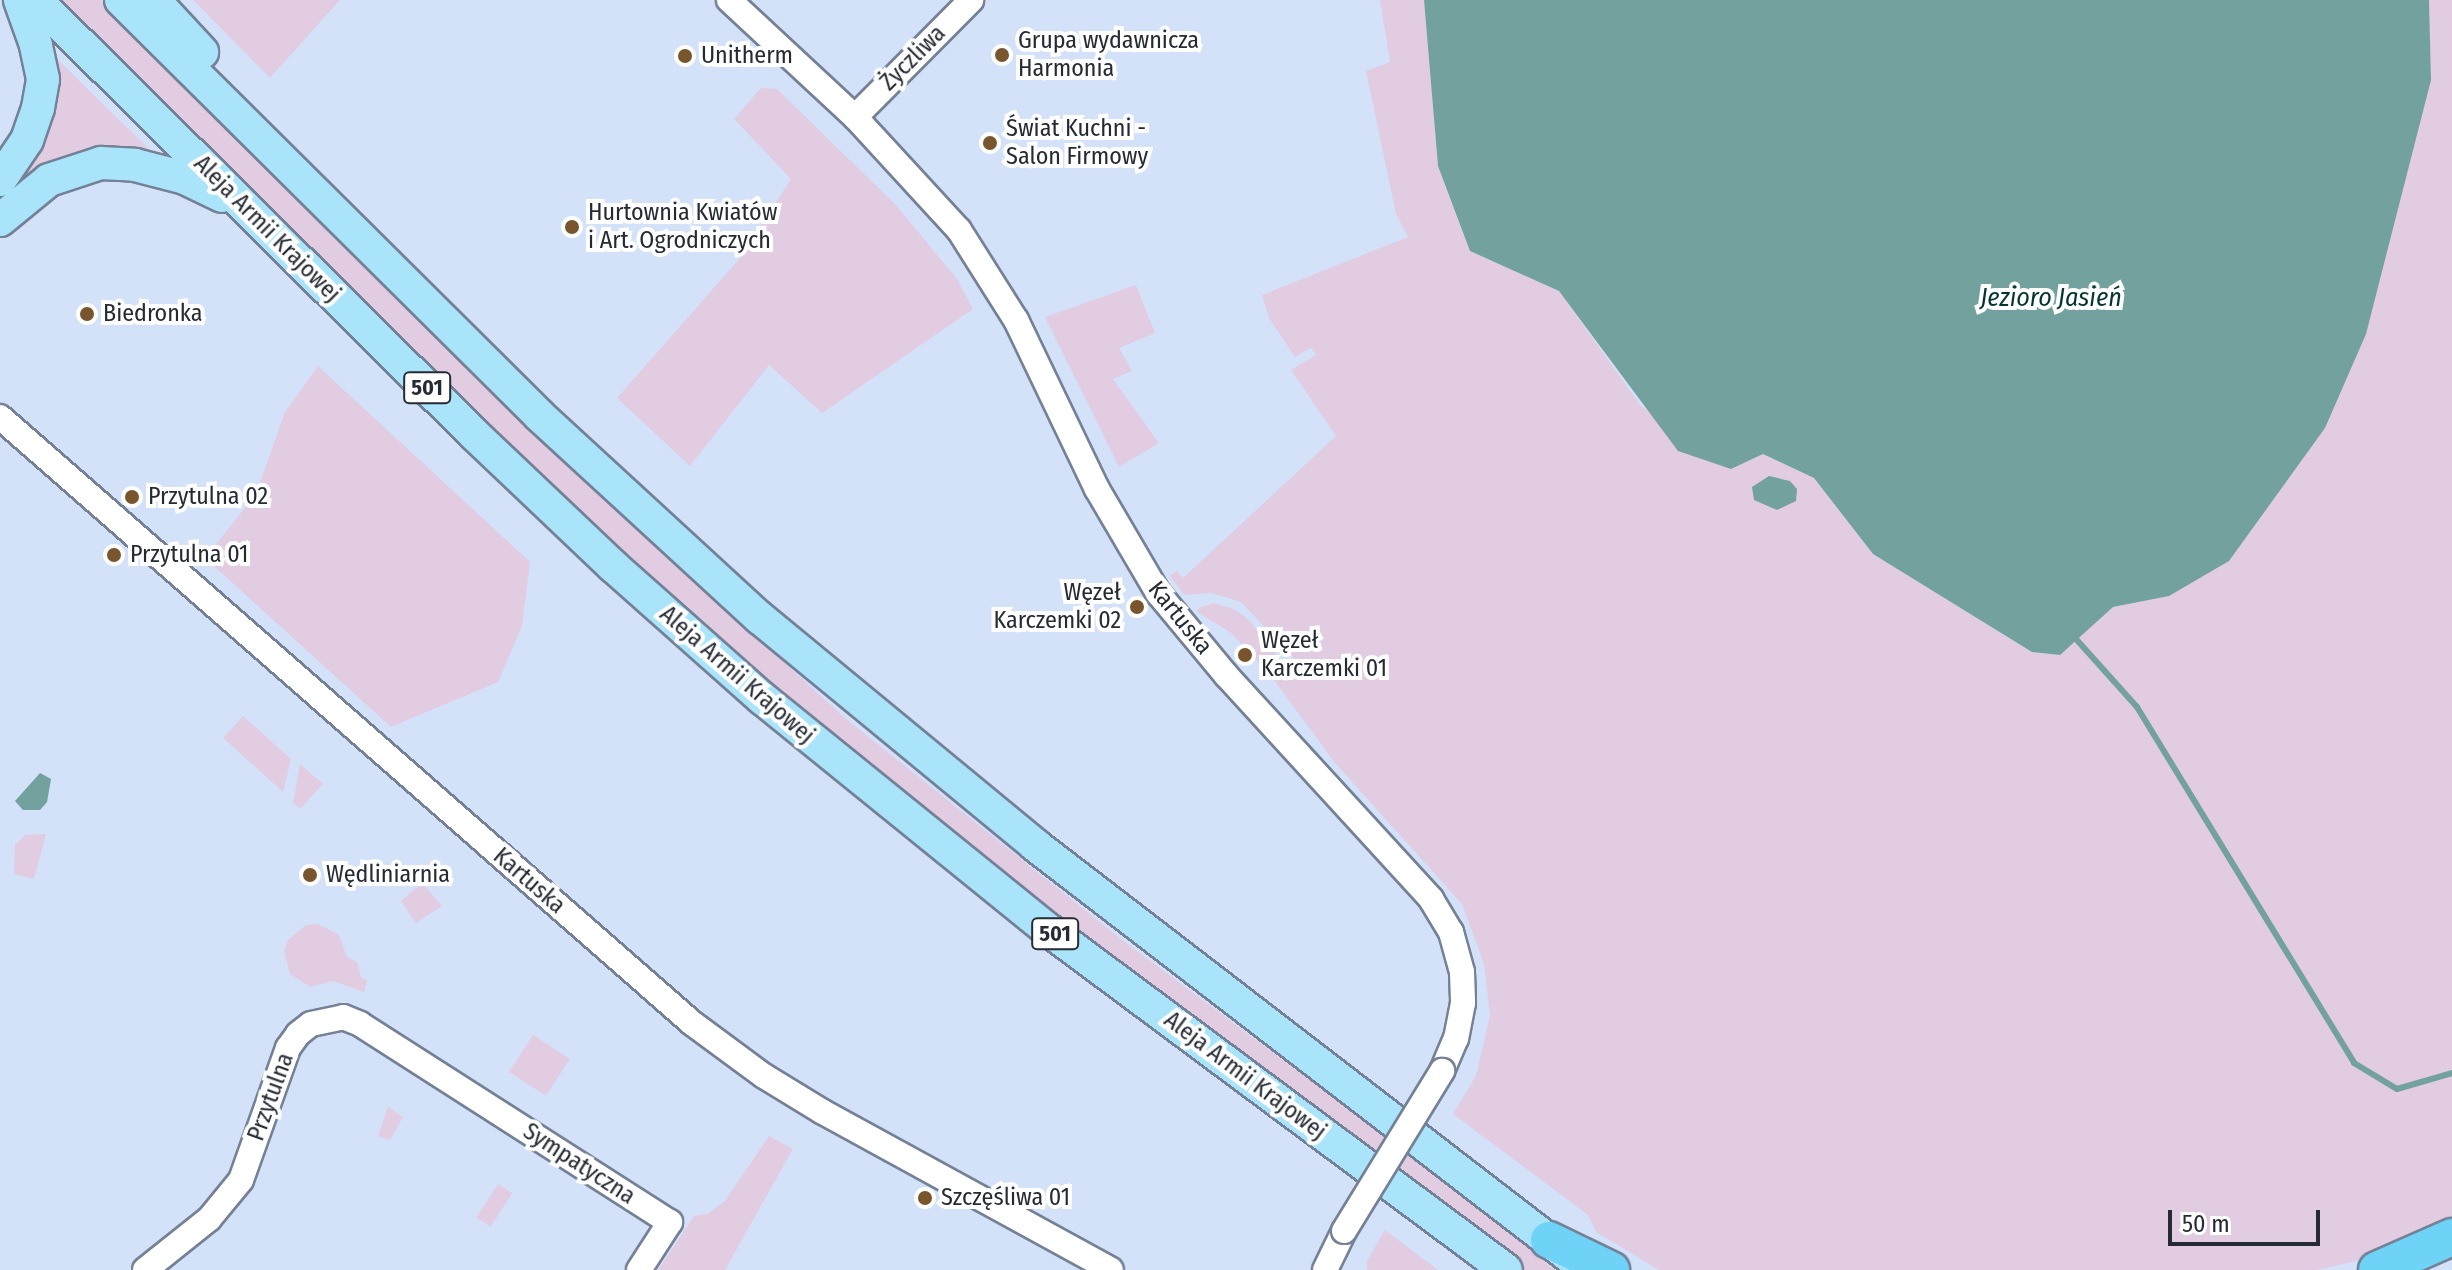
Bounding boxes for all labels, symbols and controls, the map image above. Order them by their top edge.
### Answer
street label: Życzliwa [874,19,952,97]
place label: Grupa wydawnicza Harmonia [1018,27,1199,83]
place label: Unitherm [701,42,793,70]
marker: Grupa wydawnicza Harmonia [993,46,1011,64]
marker: Unitherm [676,47,694,65]
place label: Świat Kuchni - Salon Firmowy [1006,115,1148,171]
marker: Świat Kuchni - Salon Firmowy [981,134,999,152]
street label: Aleja Armii Krajowej [188,150,346,308]
place label: Hurtownia Kwiatów i Art. Ogrodniczych [588,199,777,255]
marker: Hurtownia Kwiatów i Art. Ogrodniczych [563,218,581,236]
water label: Jezioro Jasień [1980,282,2122,314]
place label: Biedronka [103,300,202,328]
marker: Biedronka [78,305,96,323]
road number: 501 [403,370,451,406]
place label: Przytulna 02 [148,483,268,511]
marker: Przytulna 02 [123,488,141,506]
place label: Przytulna 01 [130,541,248,569]
marker: Przytulna 01 [105,546,123,564]
street label: Kartuska [1142,576,1218,660]
place label: Węzeł Karczemki 02 [993,579,1121,635]
marker: Węzeł Karczemki 02 [1128,598,1146,616]
street label: Aleja Armii Krajowej [654,600,820,750]
place label: Węzeł Karczemki 01 [1261,627,1387,683]
marker: Węzeł Karczemki 01 [1236,646,1254,664]
street label: Kartuska [487,842,571,920]
place label: Wędliniarnia [326,861,450,889]
marker: Wędliniarnia [301,866,319,884]
road number: 501 [1031,916,1079,952]
street label: Aleja Armii Krajowej [1158,1006,1332,1146]
street label: Przytulna [242,1049,300,1145]
street label: Sympatyczna [518,1117,640,1211]
place label: Szczęśliwa 01 [941,1184,1070,1212]
marker: Szczęśliwa 01 [916,1189,934,1207]
scale bar [2172,1194,2324,1244]
text: 50 m [2182,1210,2230,1238]

